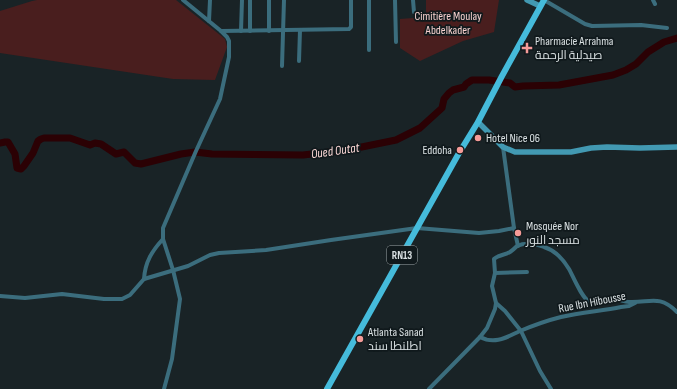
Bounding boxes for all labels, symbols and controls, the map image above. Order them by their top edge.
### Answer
park label: Cimitière Moulay Abdelkader [414,9,482,38]
place label: Pharmacie Arrahma صيدلية الرحمة [535,34,614,63]
marker: Pharmacie Arrahma صيدلية الرحمة [522,43,532,53]
place label: Hotel Nice 06 [486,131,540,146]
marker: Hotel Nice 06 [473,133,483,143]
water label: Oued Outat [310,140,361,162]
place label: Eddoha [422,143,452,158]
marker: Eddoha [455,145,465,155]
place label: Mosquée Nor مسجد النور [525,219,580,248]
marker: Mosquée Nor مسجد النور [513,228,523,238]
road number: RN13 [387,246,417,264]
street label: Rue Ibn Hibousse [557,289,627,316]
place label: Atlanta Sanad اطلنطا سند [367,325,424,354]
marker: Atlanta Sanad اطلنطا سند [355,334,365,344]

